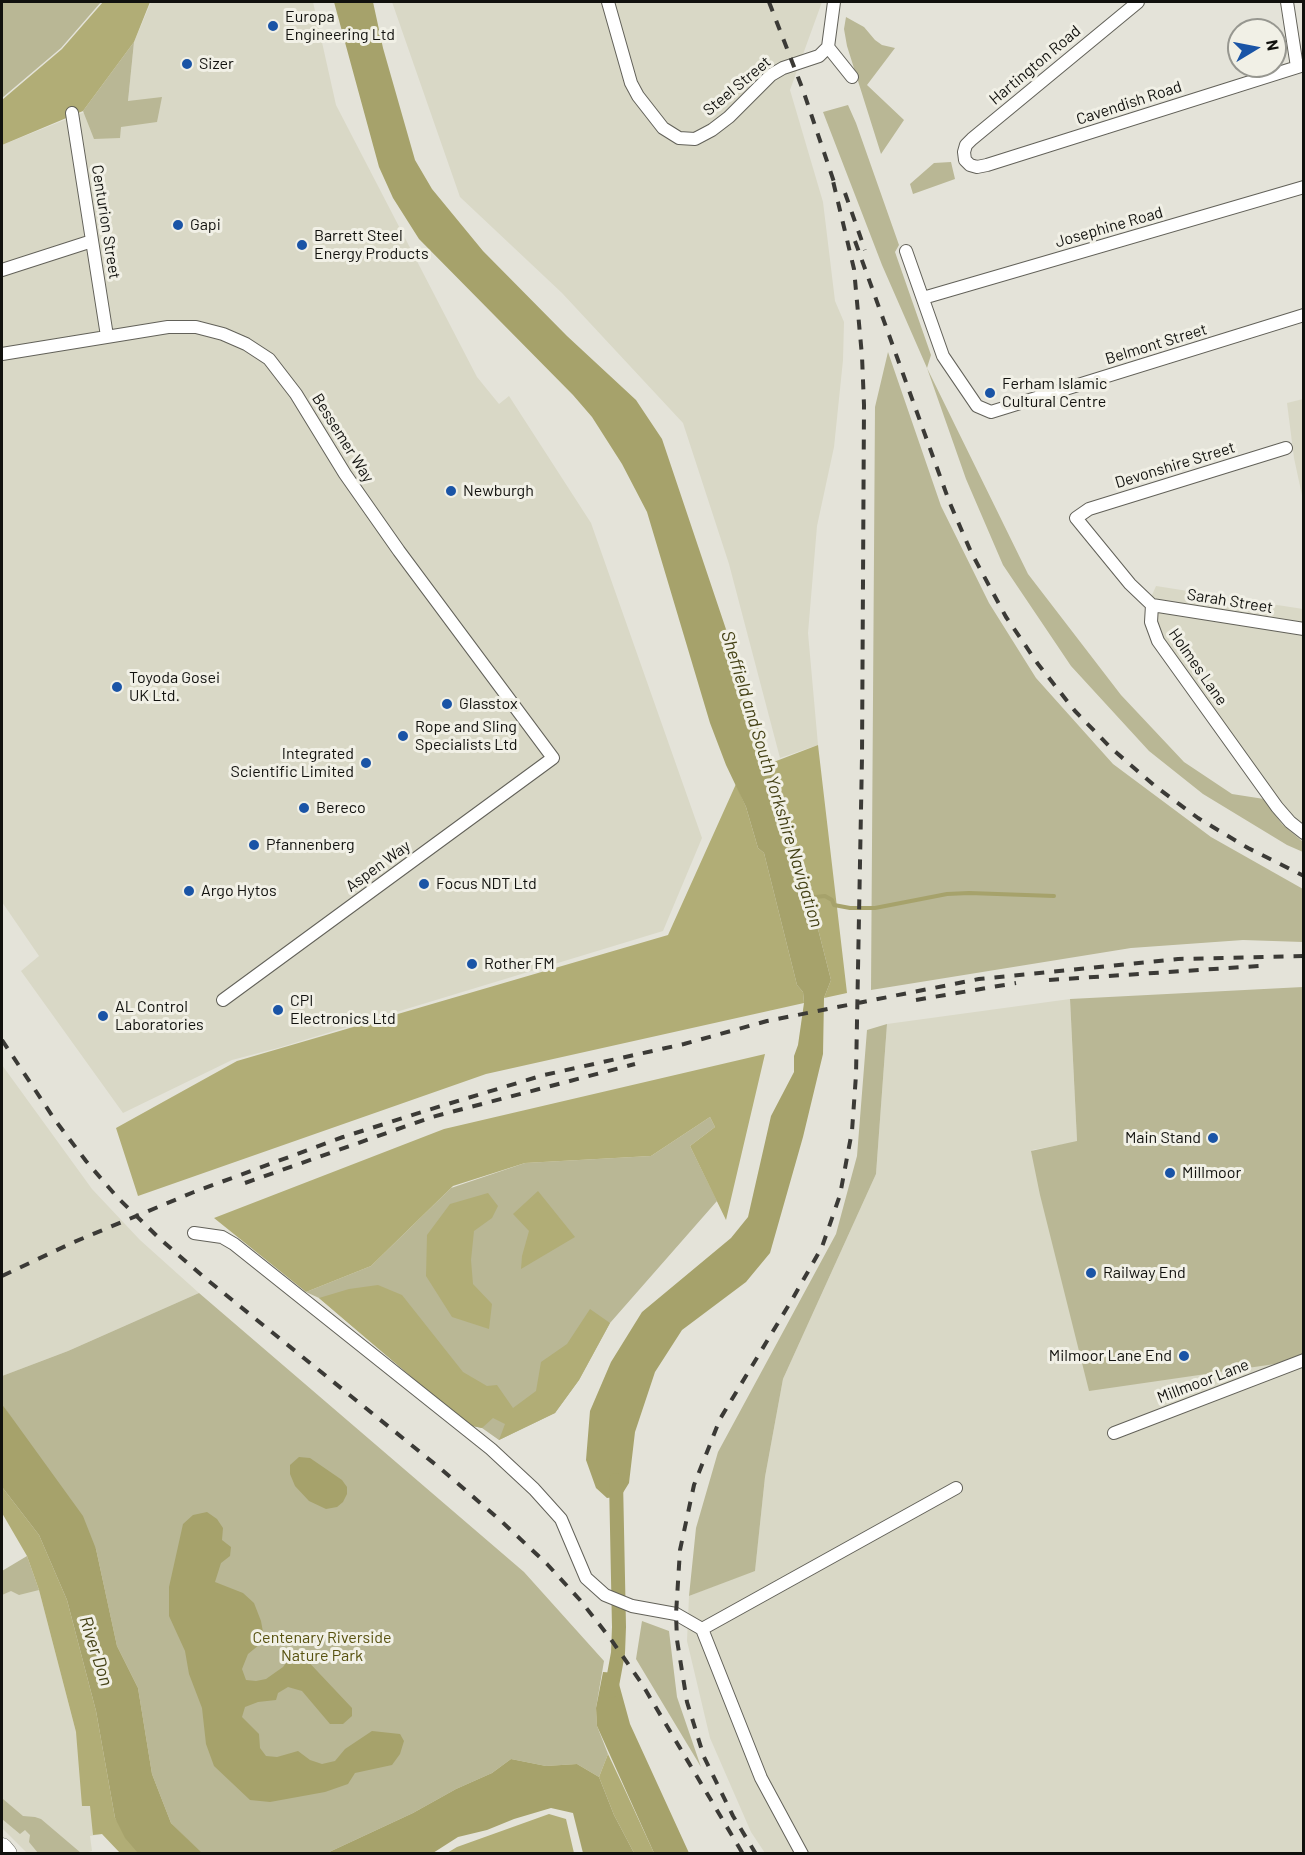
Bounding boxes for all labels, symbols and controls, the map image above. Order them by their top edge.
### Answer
place label: Europa Engineering Ltd [285,7,395,45]
north arrow [1227,18,1287,78]
marker: Europa Engineering Ltd [266,19,280,33]
street label: Hartington Road [985,21,1085,109]
text: N [1263,38,1284,52]
street label: Steel Street [699,52,775,120]
place label: Sizer [199,54,234,74]
marker: Sizer [180,57,194,71]
street label: Cavendish Road [1074,77,1184,129]
street label: Centurion Street [87,164,125,280]
street label: Josephine Road [1053,202,1165,252]
place label: Gapi [190,215,221,235]
marker: Gapi [171,218,185,232]
place label: Barrett Steel Energy Products [314,226,429,264]
marker: Barrett Steel Energy Products [295,238,309,252]
street label: Belmont Street [1103,319,1209,369]
place label: Ferham Islamic Cultural Centre [1002,374,1107,412]
marker: Ferham Islamic Cultural Centre [983,386,997,400]
street label: Bessemer Way [308,390,378,486]
street label: Devonshire Street [1113,438,1237,492]
place label: Newburgh [463,481,534,501]
marker: Newburgh [444,484,458,498]
street label: Sarah Street [1186,585,1274,617]
street label: Holmes Lane [1164,625,1232,709]
water label: Sheffield and South Yorkshire Navigation [717,628,827,930]
place label: Toyoda Gosei UK Ltd. [129,668,220,706]
marker: Toyoda Gosei UK Ltd. [110,680,124,694]
place label: Glasstox [459,694,518,714]
marker: Glasstox [440,697,454,711]
place label: Rope and Sling Specialists Ltd [415,717,518,755]
marker: Rope and Sling Specialists Ltd [396,729,410,743]
place label: Integrated Scientific Limited [231,744,354,782]
marker: Integrated Scientific Limited [359,756,373,770]
place label: Bereco [316,798,366,818]
marker: Bereco [297,801,311,815]
place label: Pfannenberg [266,835,355,855]
street label: Aspen Way [342,836,414,896]
marker: Pfannenberg [247,838,261,852]
place label: Focus NDT Ltd [436,874,537,894]
marker: Focus NDT Ltd [417,877,431,891]
place label: Argo Hytos [201,881,277,901]
marker: Argo Hytos [182,884,196,898]
place label: Rother FM [484,954,555,974]
marker: Rother FM [465,957,479,971]
place label: CPI Electronics Ltd [290,991,396,1029]
place label: AL Control Laboratories [115,997,204,1035]
marker: CPI Electronics Ltd [271,1003,285,1017]
marker: AL Control Laboratories [96,1009,110,1023]
place label: Main Stand [1125,1128,1201,1148]
marker: Main Stand [1206,1131,1220,1145]
place label: Millmoor [1182,1163,1241,1183]
marker: Millmoor [1163,1166,1177,1180]
place label: Railway End [1103,1263,1186,1283]
marker: Railway End [1084,1266,1098,1280]
place label: Milmoor Lane End [1049,1346,1172,1366]
marker: Milmoor Lane End [1177,1349,1191,1363]
street label: Millmoor Lane [1154,1355,1252,1407]
water label: River Don [75,1613,117,1689]
park label: Centenary Riverside Nature Park [252,1628,392,1666]

